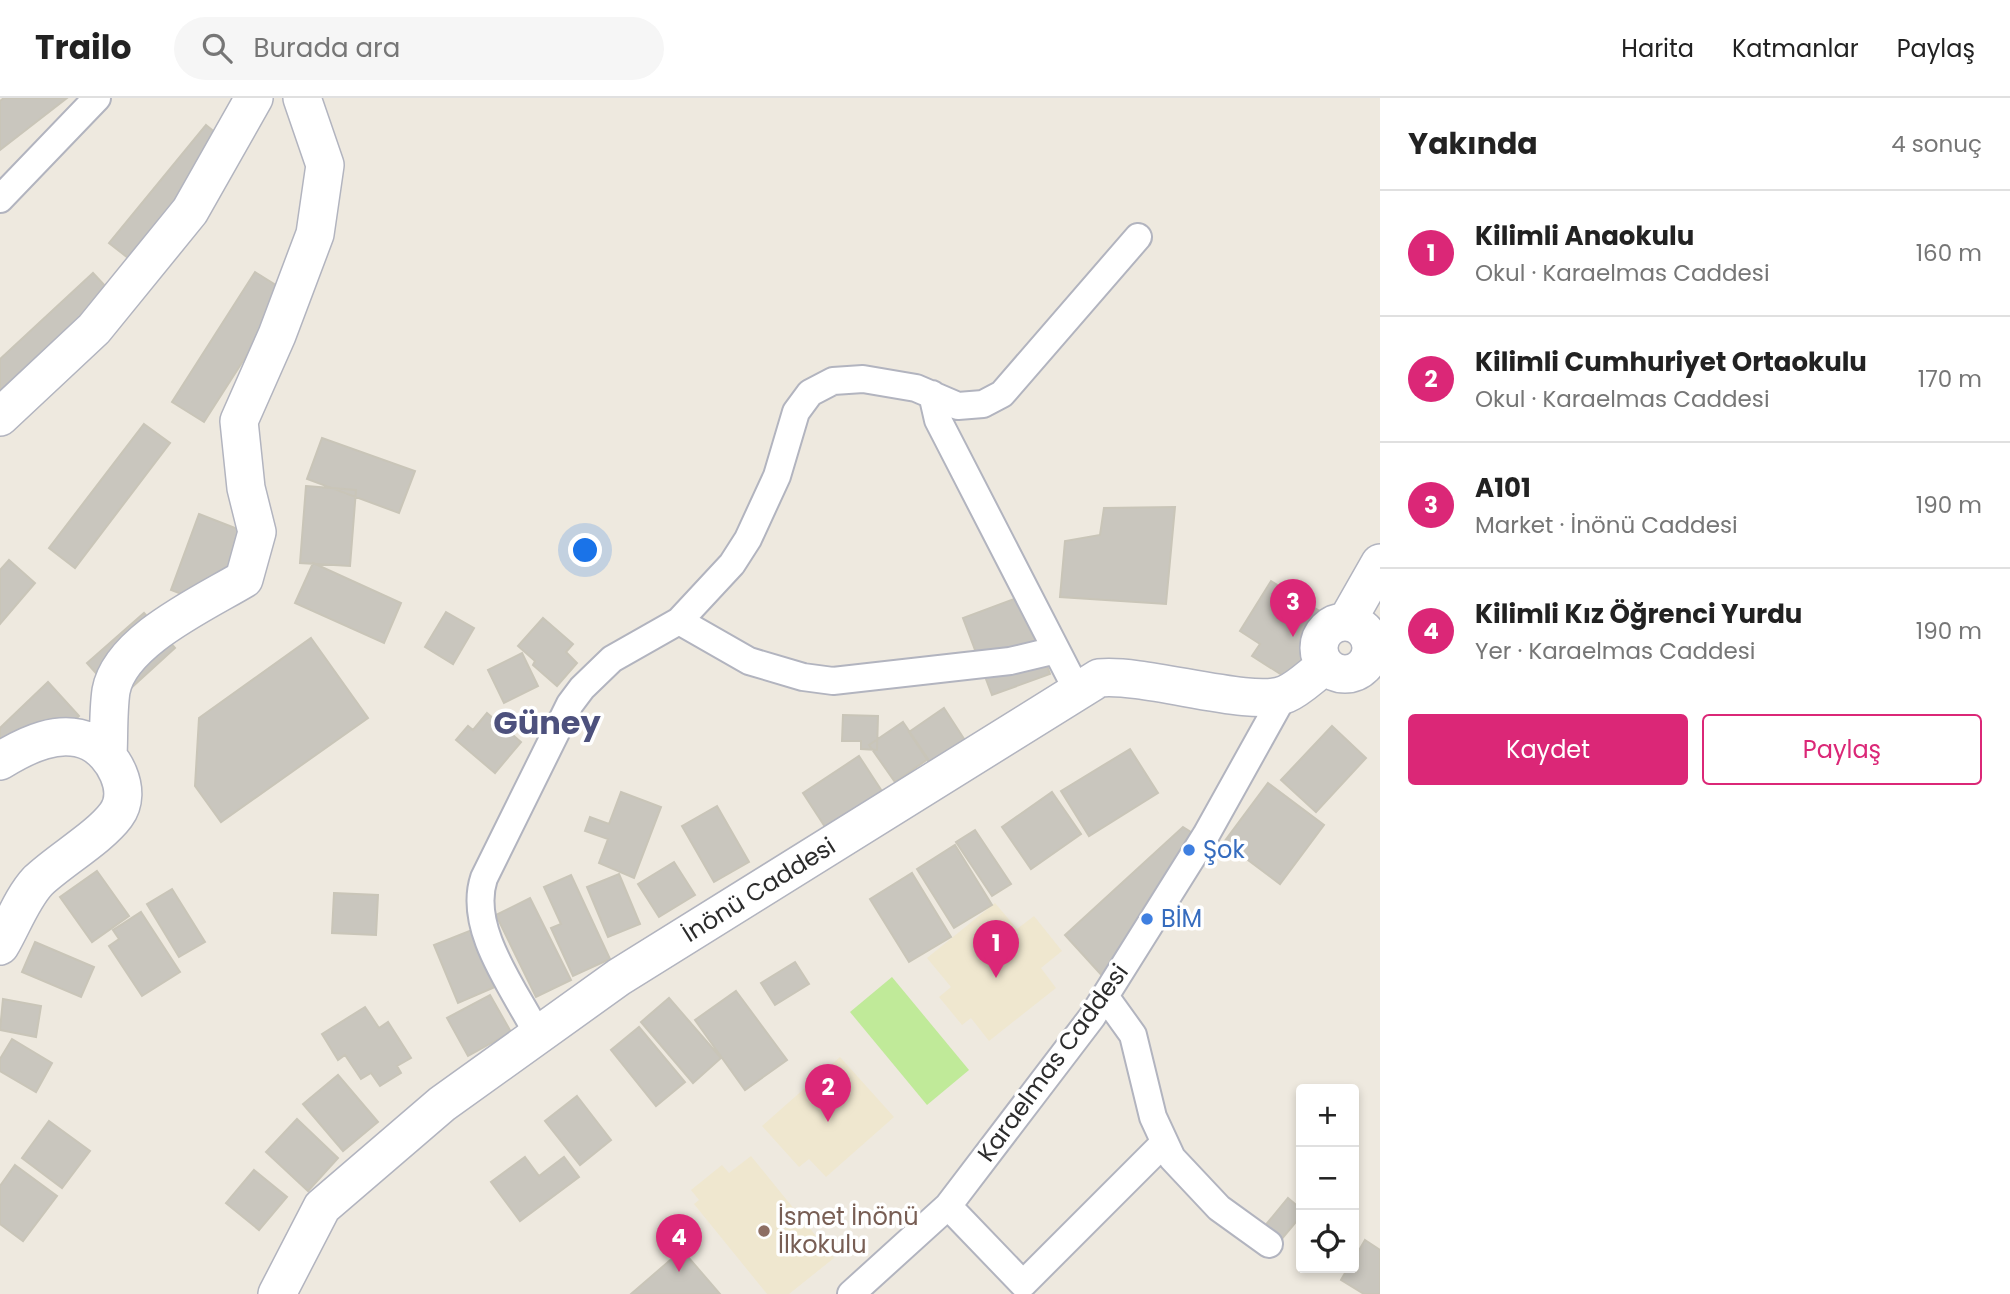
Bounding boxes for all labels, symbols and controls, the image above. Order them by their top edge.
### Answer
search box [174,17,664,80]
text: Trailo [35,24,132,71]
icon: search [198,29,236,67]
text: Burada ara [254,30,400,66]
text: Harita [1621,32,1694,65]
text: Katmanlar [1732,32,1859,65]
text: Paylaş [1897,32,1975,65]
text: Yakında [1408,122,1538,165]
text: 4 sonuç [1891,128,1982,160]
text: Kilimli Anaokulu [1475,218,1694,254]
text: 1 [1427,237,1435,269]
text: 160 m [1916,237,1982,269]
text: Okul · Karaelmas Caddesi [1475,257,1770,289]
text: Kilimli Cumhuriyet Ortaokulu [1475,344,1867,380]
text: 2 [1424,363,1438,395]
text: 170 m [1918,363,1982,395]
text: Okul · Karaelmas Caddesi [1475,383,1770,415]
text: A101 [1475,470,1531,506]
text: 3 [1424,489,1438,521]
text: 190 m [1916,489,1982,521]
text: Market · İnönü Caddesi [1475,509,1738,541]
your location [568,533,602,567]
pin: 3 [1270,579,1316,637]
text: Kilimli Kız Öğrenci Yurdu [1475,596,1802,632]
text: 4 [1423,615,1439,647]
text: 190 m [1916,615,1982,647]
text: Yer · Karaelmas Caddesi [1475,635,1756,667]
district label: Güney [493,700,601,745]
button: Kaydet [1408,714,1688,785]
button: Paylaş [1702,714,1982,785]
street label: İnönü Caddesi [676,829,841,950]
place label: Şok [1203,833,1245,866]
marker: Şok [1181,842,1197,858]
place label: BİM [1161,902,1202,935]
marker: BİM [1139,911,1155,927]
pin: 1 [973,920,1019,978]
street label: Karaelmas Caddesi [970,957,1136,1168]
pin: 2 [805,1064,851,1122]
map controls [1296,1084,1359,1273]
button: + [1296,1084,1359,1147]
button: − [1296,1147,1359,1210]
place label: İsmet İnönü İlkokulu [778,1200,919,1261]
button: locate [1296,1210,1359,1273]
pin: 4 [656,1214,702,1272]
marker: İsmet İnönü İlkokulu [756,1223,772,1239]

